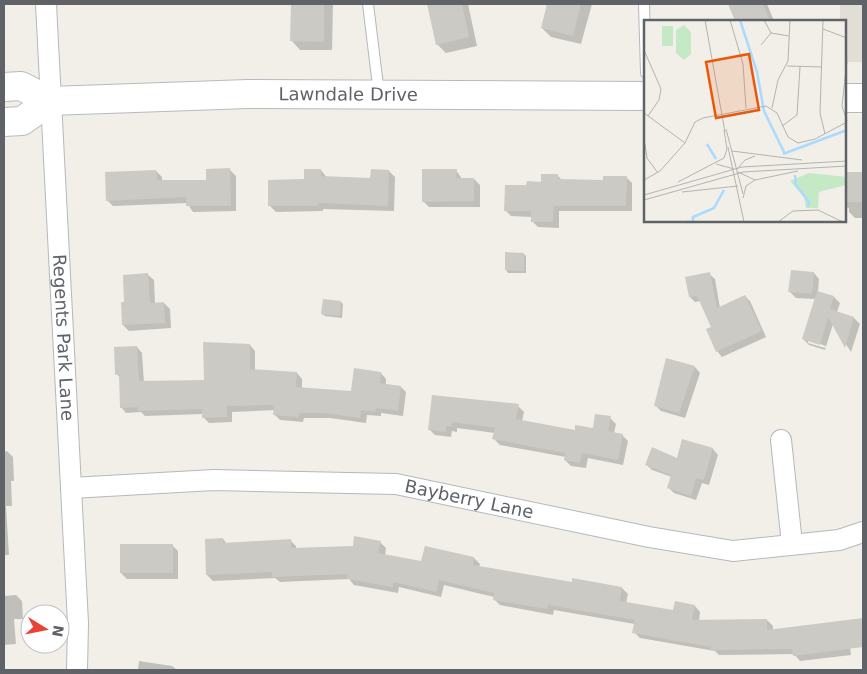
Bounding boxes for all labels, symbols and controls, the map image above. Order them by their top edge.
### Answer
inset map [644,20,847,222]
street label: Lawndale Drive [278,83,418,105]
street label: Regents Park Lane [49,254,79,422]
street label: Bayberry Lane [403,475,536,523]
north arrow [20,604,70,654]
text: N [49,624,67,638]

